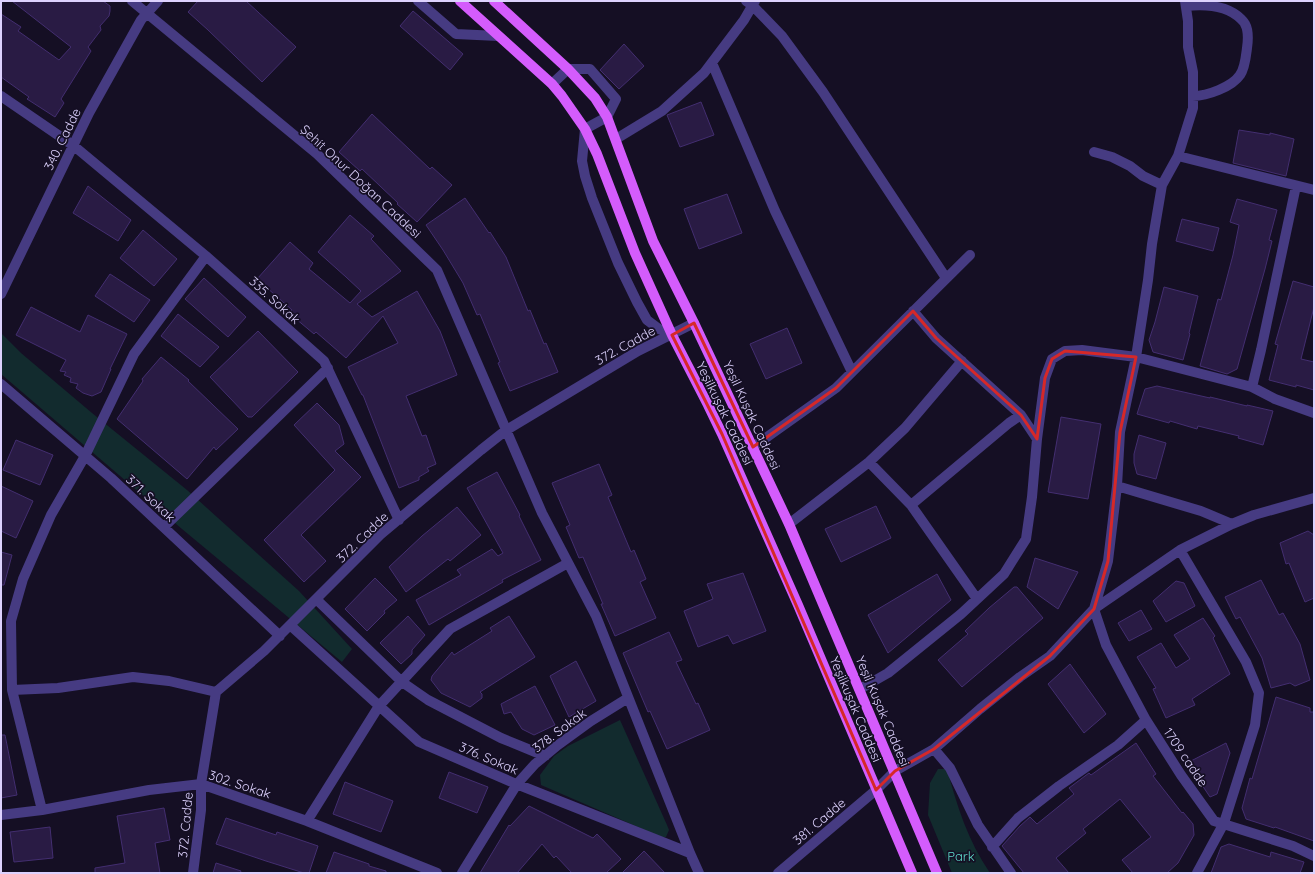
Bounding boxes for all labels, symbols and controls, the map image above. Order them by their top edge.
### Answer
street label: 340. Cadde [40,105,84,173]
street label: Şehit Onur Doğan Caddesi [297,121,425,241]
street label: 335. Sokak [246,273,304,327]
street label: 372. Cadde [592,322,658,368]
street label: Yeşil Kuşak Caddesi [720,358,784,472]
street label: Yeşilkuşak Caddesi [693,359,757,467]
street label: 371. Sokak [123,471,179,525]
street label: 372. Cadde [333,508,391,566]
street label: Yeşil Kuşak Caddesi [853,653,913,769]
street label: Yeşilkuşak Caddesi [827,654,885,764]
street label: 378. Sokak [529,705,589,755]
street label: 1709 cadde [1160,724,1212,790]
street label: 376. Sokak [457,738,521,778]
street label: 302. Sokak [207,766,273,802]
street label: 372. Cadde [174,791,196,859]
street label: 381. Cadde [789,794,849,848]
park label: Park [947,848,975,864]

